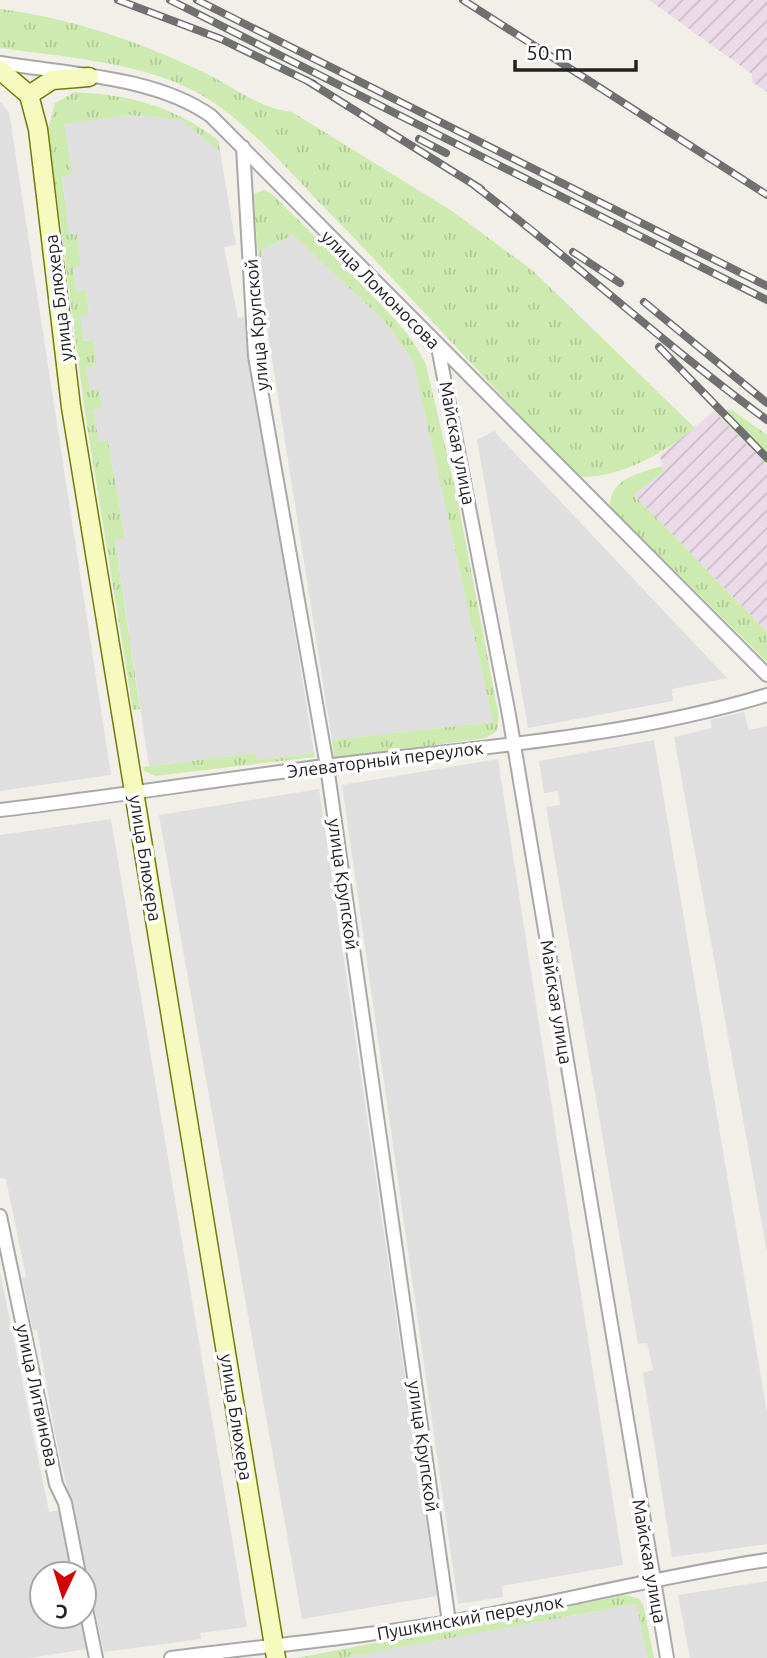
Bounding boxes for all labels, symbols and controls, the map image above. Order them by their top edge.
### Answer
scale bar [515,28,636,72]
text: 50 m [526,40,573,64]
street label: улица Ломоносова [318,226,444,352]
street label: улица Блюхера [40,233,76,363]
street label: улица Крупской [240,258,272,392]
street label: Майская улица [436,379,480,507]
street label: Элеваторный переулок [286,737,484,781]
street label: улица Блюхера [126,793,166,923]
street label: улица Крупской [325,817,363,951]
street label: Майская улица [537,938,577,1066]
street label: улица Литвинова [13,1322,63,1468]
street label: улица Блюхера [217,1352,257,1482]
street label: улица Крупской [405,1379,443,1513]
street label: Майская улица [629,1497,671,1625]
north arrow [28,1560,98,1630]
street label: Пушкинский переулок [375,1591,565,1643]
text: С [55,1601,69,1623]

